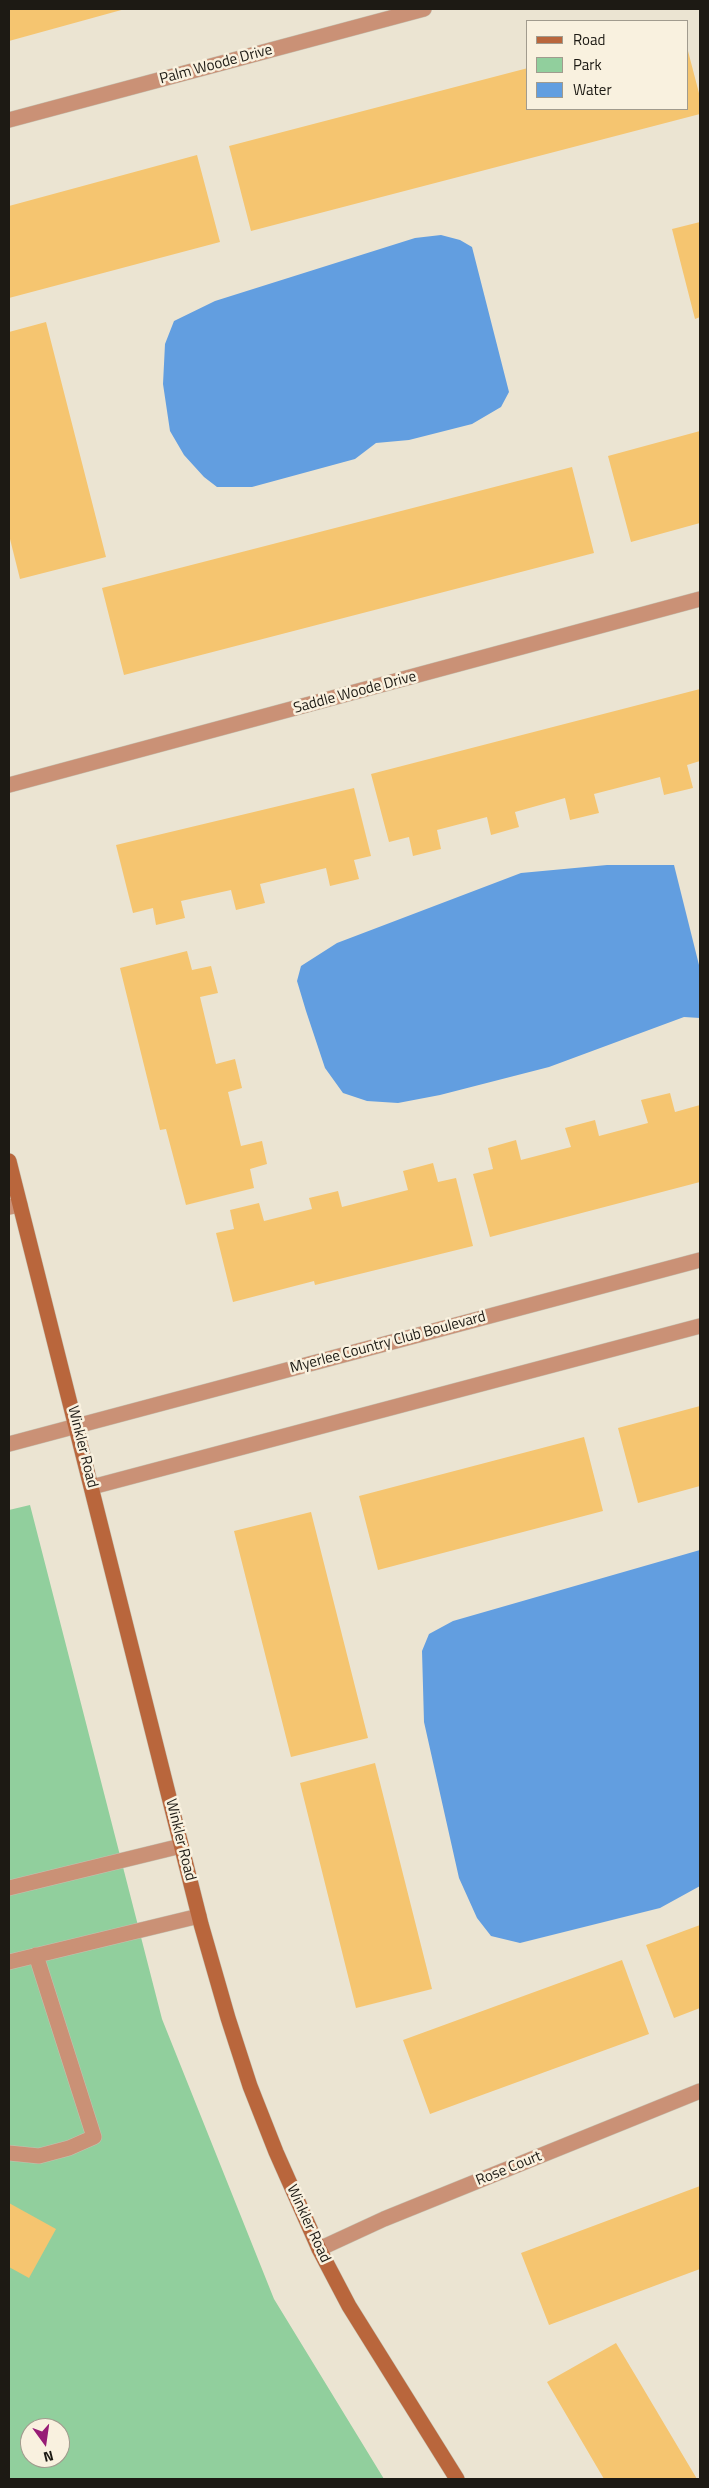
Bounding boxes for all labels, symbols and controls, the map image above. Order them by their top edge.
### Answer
legend [526,20,689,110]
text: Road [573,28,605,51]
street label: Palm Woode Drive [158,41,274,89]
text: Park [573,53,602,76]
text: Water [573,78,612,101]
street label: Saddle Woode Drive [292,668,418,718]
street label: Myerlee Country Club Boulevard [288,1308,488,1378]
street label: Winkler Road [63,1404,101,1490]
street label: Winkler Road [161,1797,199,1883]
street label: Rose Court [474,2148,544,2190]
street label: Winkler Road [282,2182,334,2266]
north arrow [20,2418,70,2468]
text: N [41,2446,56,2468]

